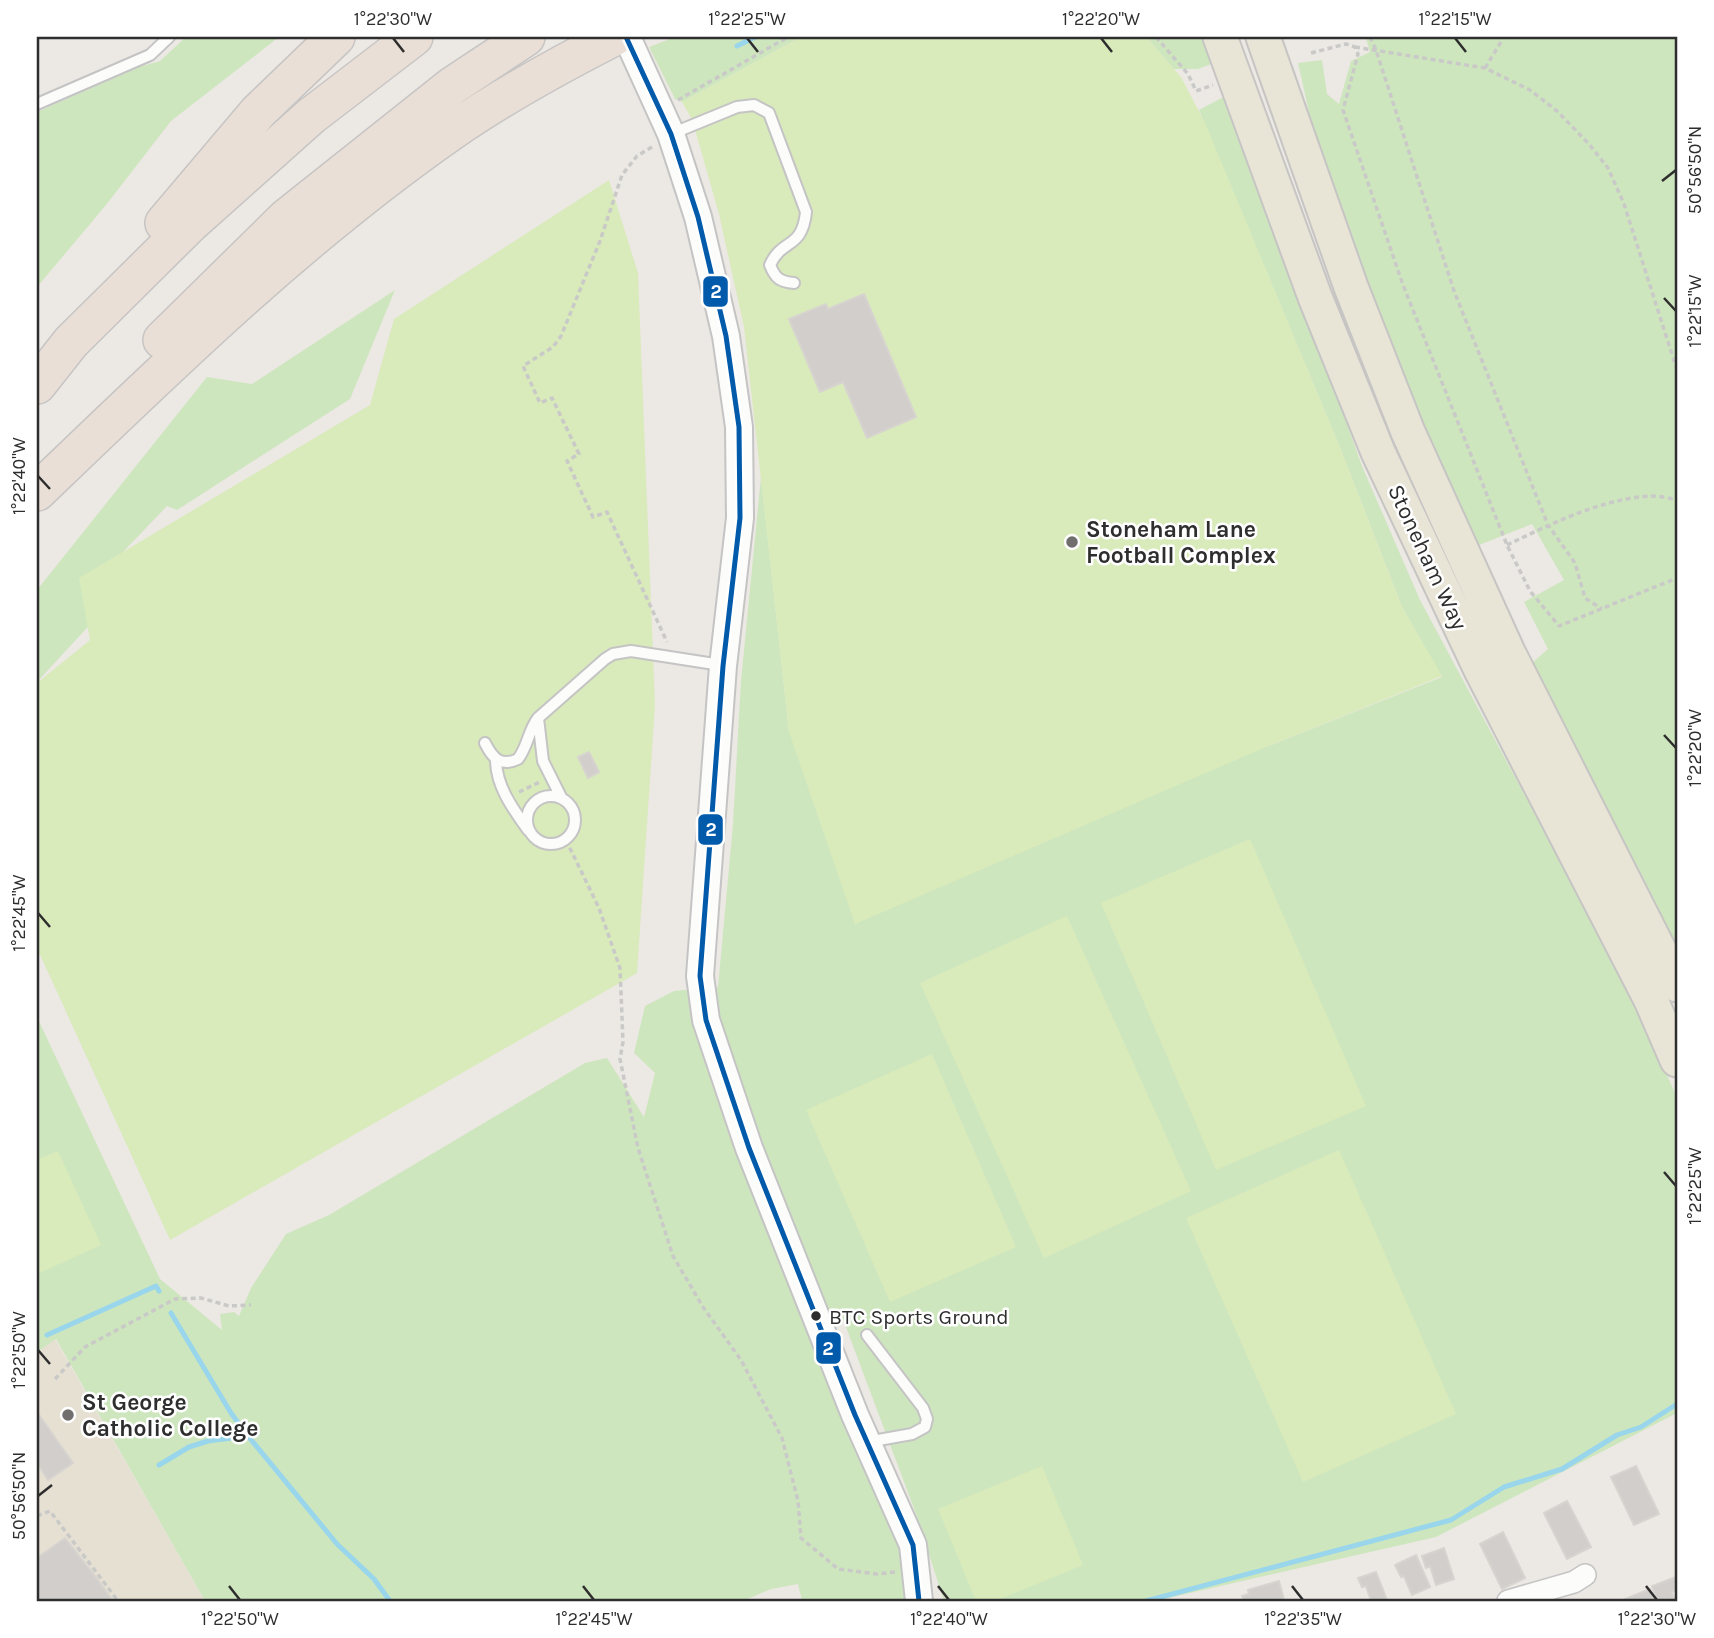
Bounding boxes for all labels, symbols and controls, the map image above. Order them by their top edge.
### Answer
text: 1°22'30"W [354,8,432,30]
text: 1°22'25"W [708,8,786,30]
text: 1°22'20"W [1062,8,1140,30]
text: 1°22'15"W [1418,8,1492,30]
text: 50°56'50"N [1684,126,1706,214]
text: 1°22'15"W [1684,274,1706,348]
line badge: 2 [702,275,729,308]
text: 2 [710,281,722,303]
text: 1°22'40"W [8,437,30,515]
street label: Stoneham Way [1382,480,1473,635]
place label: Stoneham Lane Football Complex [1086,516,1276,569]
marker: Stoneham Lane Football Complex [1064,534,1080,550]
text: 1°22'20"W [1684,709,1706,787]
line badge: 2 [697,813,724,846]
text: 2 [705,819,717,841]
text: 1°22'45"W [8,874,30,952]
text: 1°22'25"W [1684,1147,1706,1225]
place label: BTC Sports Ground [829,1305,1009,1329]
marker: BTC Sports Ground [809,1309,823,1323]
text: 1°22'50"W [8,1311,30,1389]
line badge: 2 [815,1331,842,1365]
text: 2 [822,1338,834,1360]
place label: St George Catholic College [82,1389,258,1442]
marker: St George Catholic College [60,1407,76,1423]
text: 50°56'50"N [8,1452,30,1540]
text: 1°22'50"W [201,1608,279,1630]
text: 1°22'45"W [555,1608,633,1630]
text: 1°22'40"W [910,1608,988,1630]
text: 1°22'35"W [1264,1608,1342,1630]
text: 1°22'30"W [1618,1608,1696,1630]

